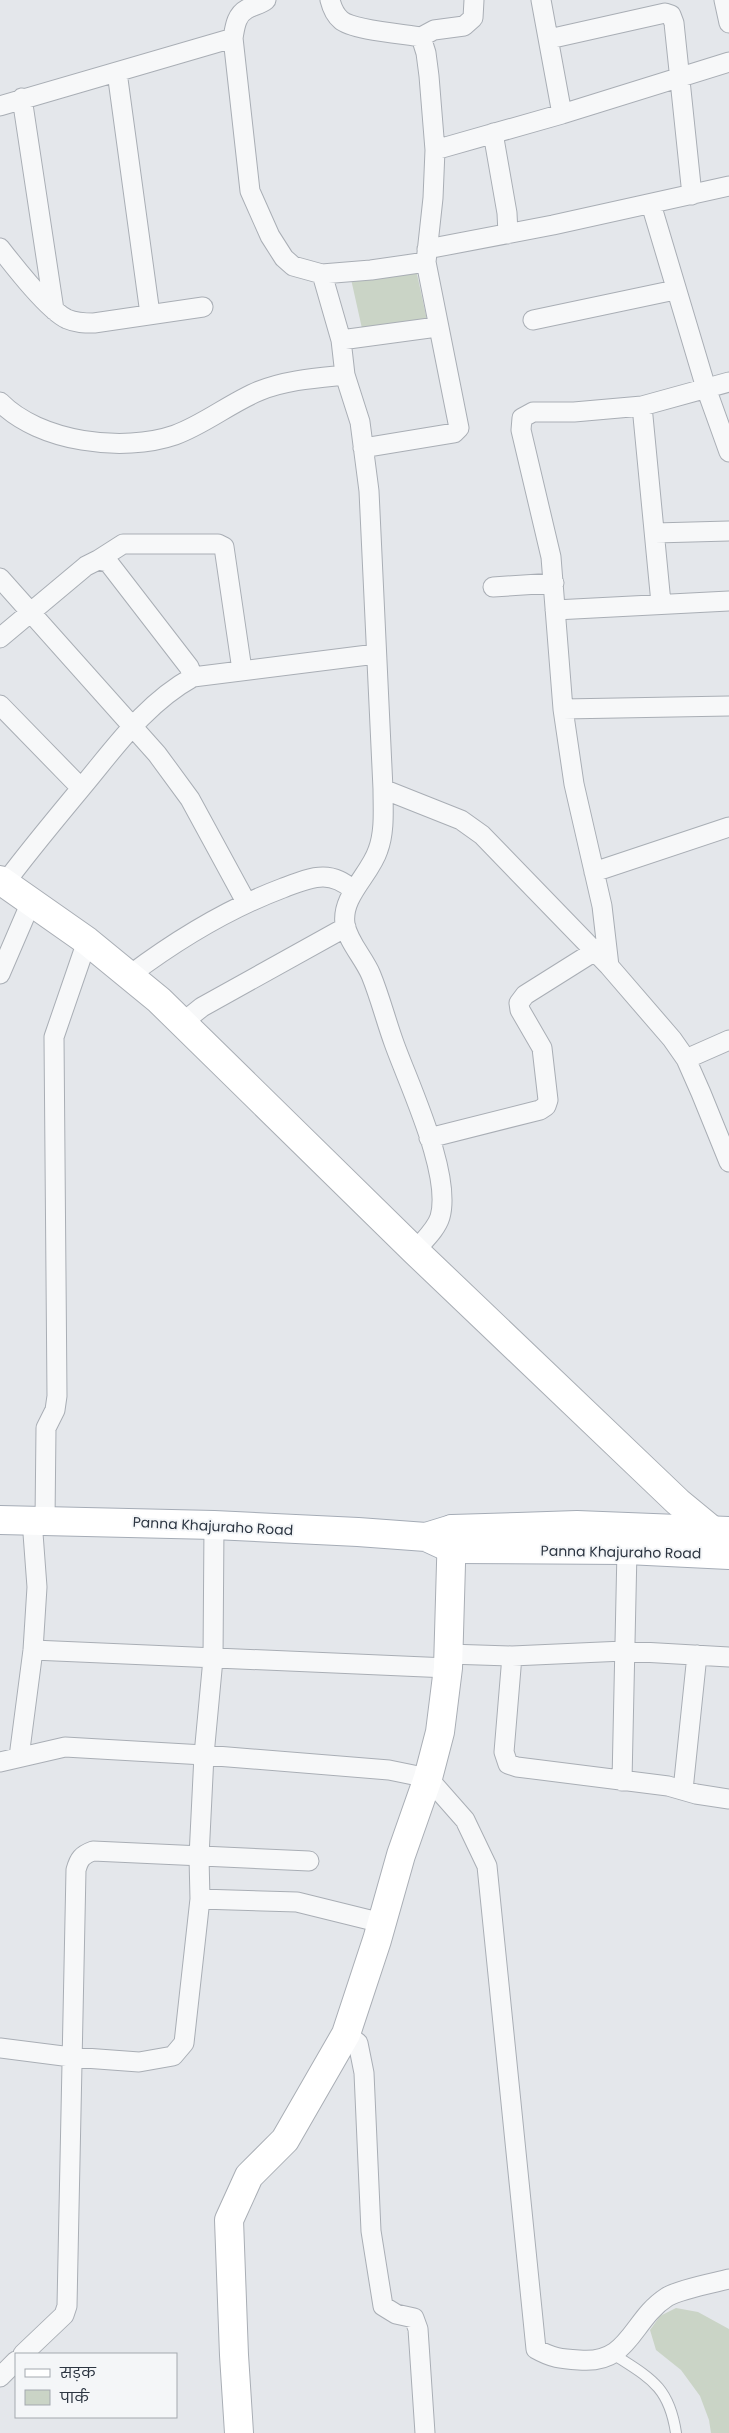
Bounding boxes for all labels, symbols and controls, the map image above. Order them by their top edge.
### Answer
street label: Panna Khajuraho Road [132,1512,294,1540]
street label: Panna Khajuraho Road [540,1541,702,1563]
legend [15,2353,178,2418]
text: सड़क [59,2362,97,2383]
text: पार्क [59,2387,90,2408]

